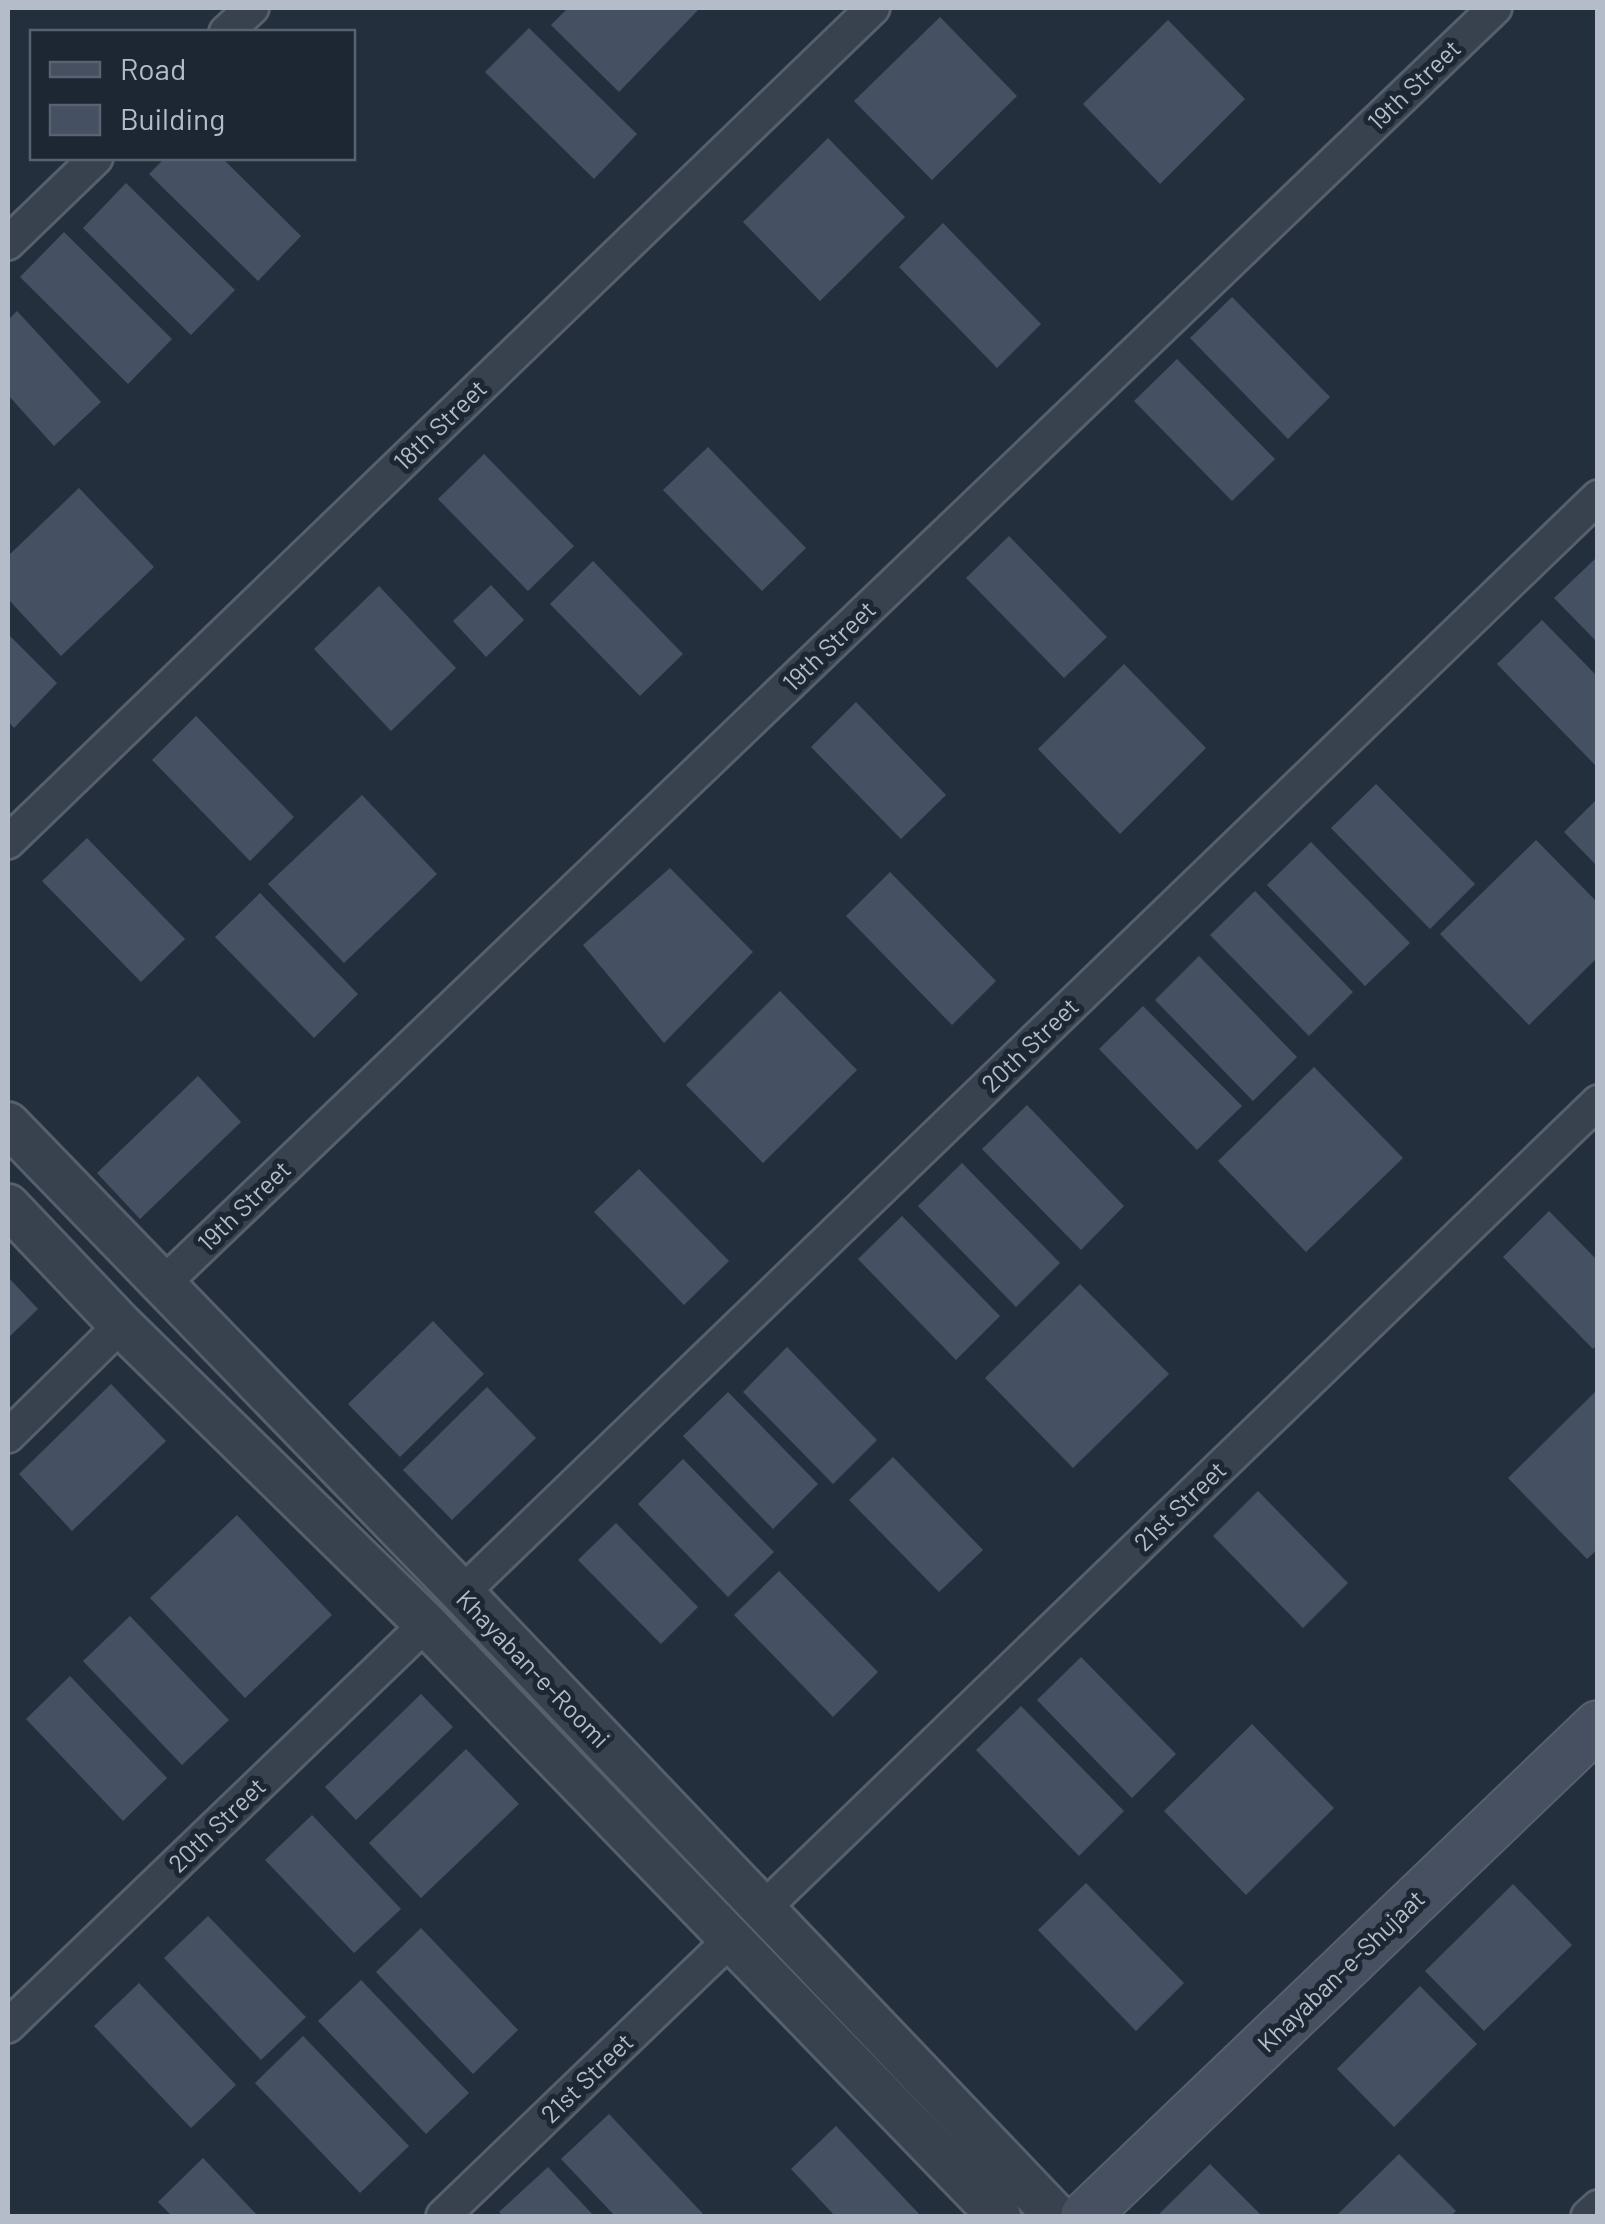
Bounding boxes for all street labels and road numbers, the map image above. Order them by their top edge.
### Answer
street label: 19th Street [1361,33,1466,136]
street label: 18th Street [387,373,492,476]
street label: 19th Street [776,594,881,697]
street label: 20th Street [975,991,1084,1098]
street label: 19th Street [191,1154,296,1257]
street label: 21st Street [1127,1454,1232,1556]
street label: Khayaban-e-Roomi [451,1583,617,1753]
street label: 20th Street [162,1771,271,1878]
street label: Khayaban-e-Shujaat [1251,1883,1430,2058]
street label: 21st Street [534,2026,639,2128]

